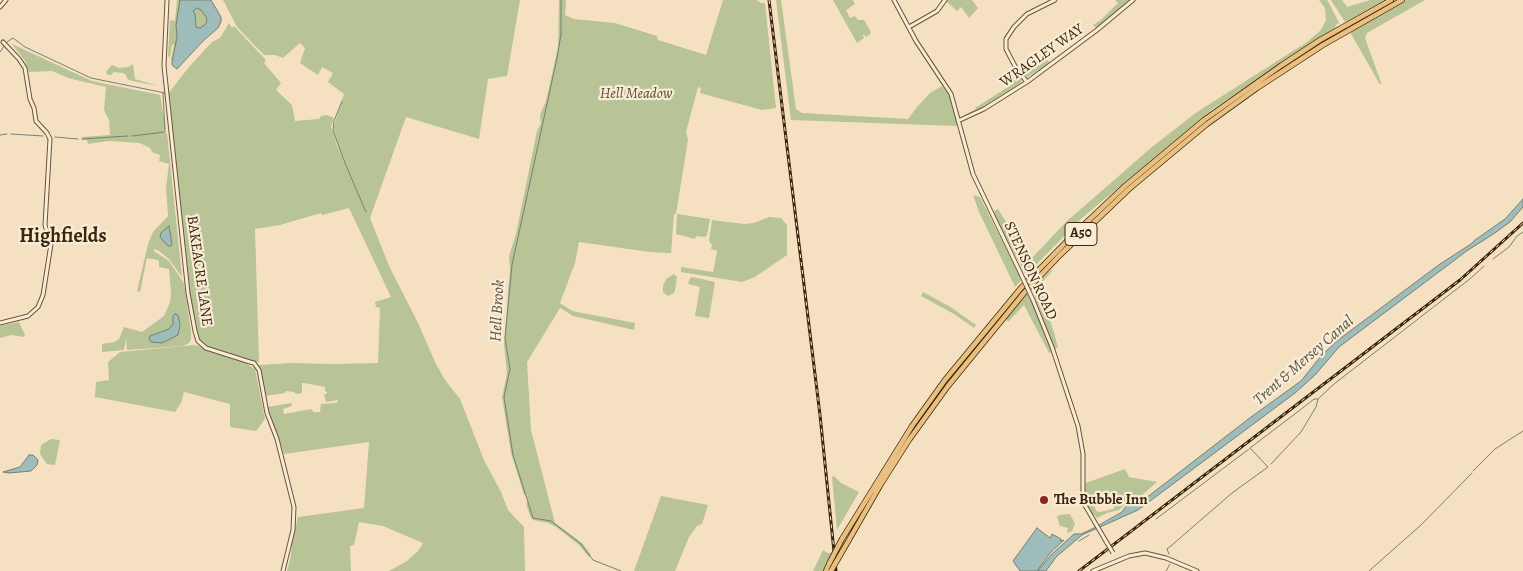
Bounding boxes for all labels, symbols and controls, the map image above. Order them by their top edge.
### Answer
street label: WRAGLEY WAY [997,20,1087,92]
park label: Hell Meadow [600,85,672,103]
street label: BAKEACRE LANE [182,215,216,327]
street label: STENSON ROAD [999,219,1061,323]
road number: A50 [1065,222,1097,245]
district label: Highfields [19,225,107,249]
water label: Hell Brook [487,279,509,343]
water label: Trent & Mersey Canal [1250,312,1358,410]
place label: The Bubble Inn [1054,491,1148,509]
marker: The Bubble Inn [1038,494,1050,506]

